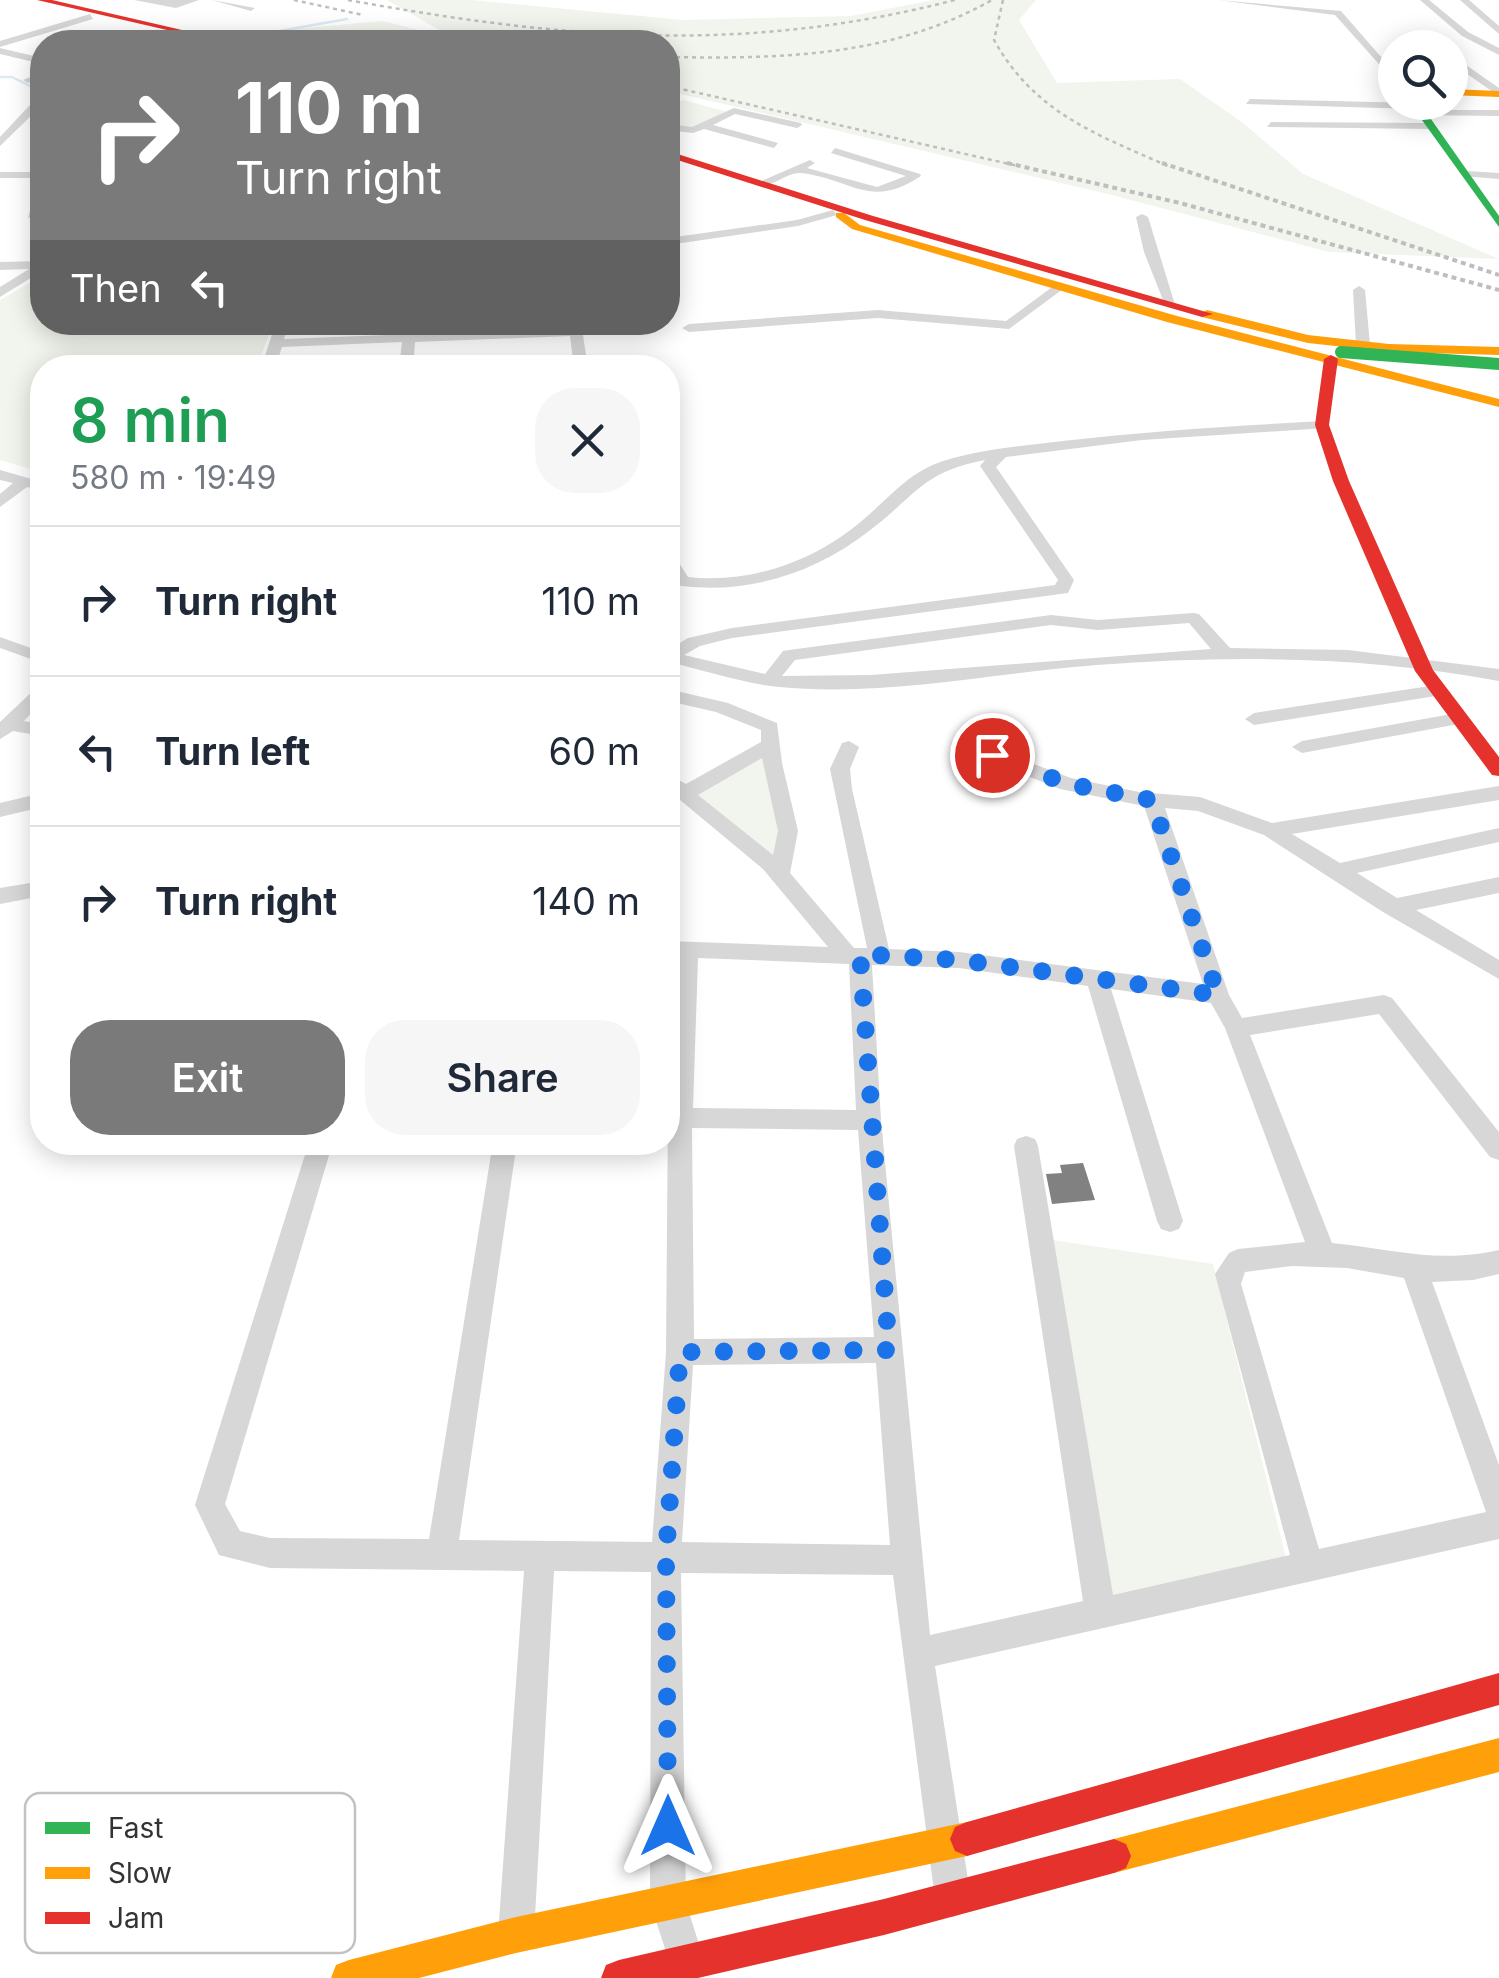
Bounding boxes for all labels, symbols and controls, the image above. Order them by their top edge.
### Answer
map controls [1378,30,1468,120]
button: search [1378,30,1468,120]
text: 110 m [235,65,423,150]
icon: right [70,70,200,200]
text: Turn right [235,150,442,205]
icon: left [182,260,237,315]
text: Then [70,265,162,311]
text: 8 min [70,384,230,456]
button: close [535,388,640,493]
text: 580 m · 19:49 [70,458,276,497]
icon: right [70,574,125,629]
text: Turn right [155,578,337,624]
text: 110 m [541,578,640,624]
pin [950,713,1035,798]
icon: left [70,724,125,779]
text: Turn left [155,728,310,774]
text: 60 m [548,728,640,774]
icon: arrive [965,728,1020,783]
icon: right [70,874,125,929]
text: Turn right [155,878,337,924]
text: 140 m [532,878,640,924]
button: Exit [70,1020,345,1135]
button: Share [365,1020,640,1135]
position arrow [616,1774,720,1878]
legend [25,1793,355,1953]
text: Fast [108,1811,164,1845]
text: Slow [108,1856,172,1890]
text: Jam [108,1901,164,1935]

